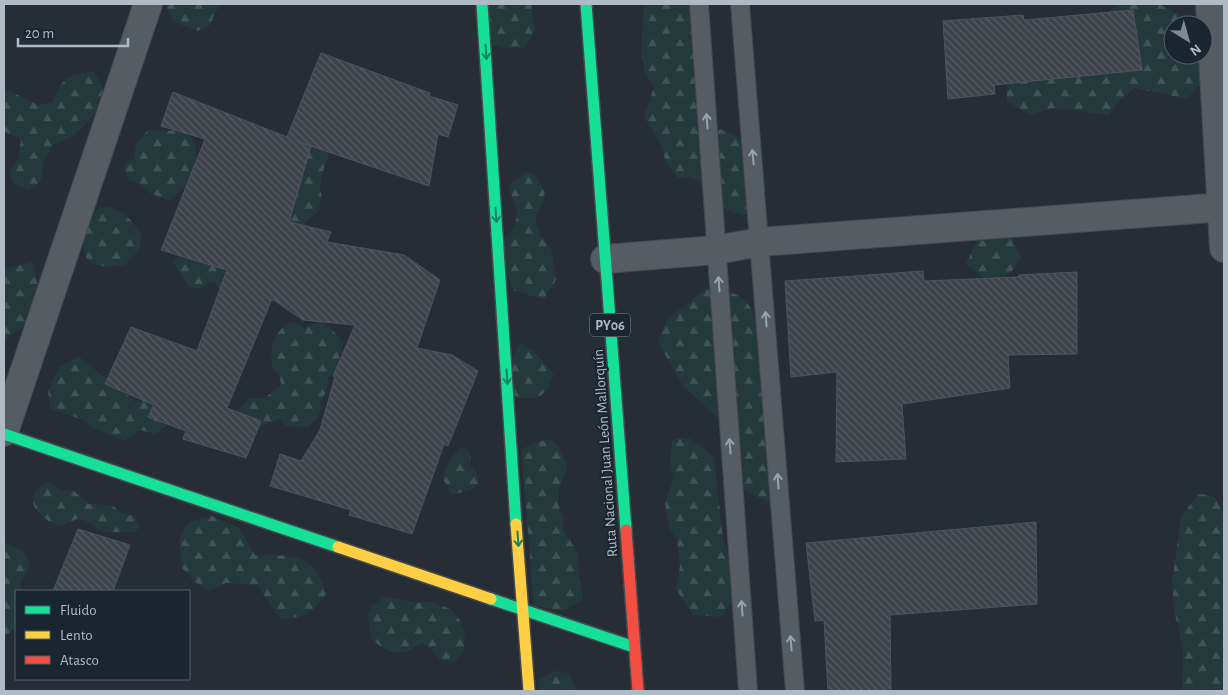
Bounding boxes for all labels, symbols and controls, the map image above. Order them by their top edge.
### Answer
scale bar [18,15,128,47]
north arrow [1163,15,1213,65]
text: 20 m [25,26,54,41]
text: N [1187,41,1203,58]
one-way arrow [481,44,490,60]
one-way arrow [702,114,712,130]
one-way arrow [748,149,757,165]
one-way arrow [492,206,501,222]
one-way arrow [714,276,723,292]
one-way arrow [761,311,770,327]
road number: PY06 [590,314,630,336]
street label: Ruta Nacional Juan León Mallorquín [591,348,620,557]
one-way arrow [503,368,512,384]
one-way arrow [726,438,735,454]
one-way arrow [774,473,783,489]
one-way arrow [513,531,522,547]
legend [15,590,190,680]
one-way arrow [737,600,747,616]
text: Fluido [60,603,97,618]
text: Lento [60,628,93,643]
one-way arrow [787,635,796,651]
text: Atasco [60,653,99,668]

